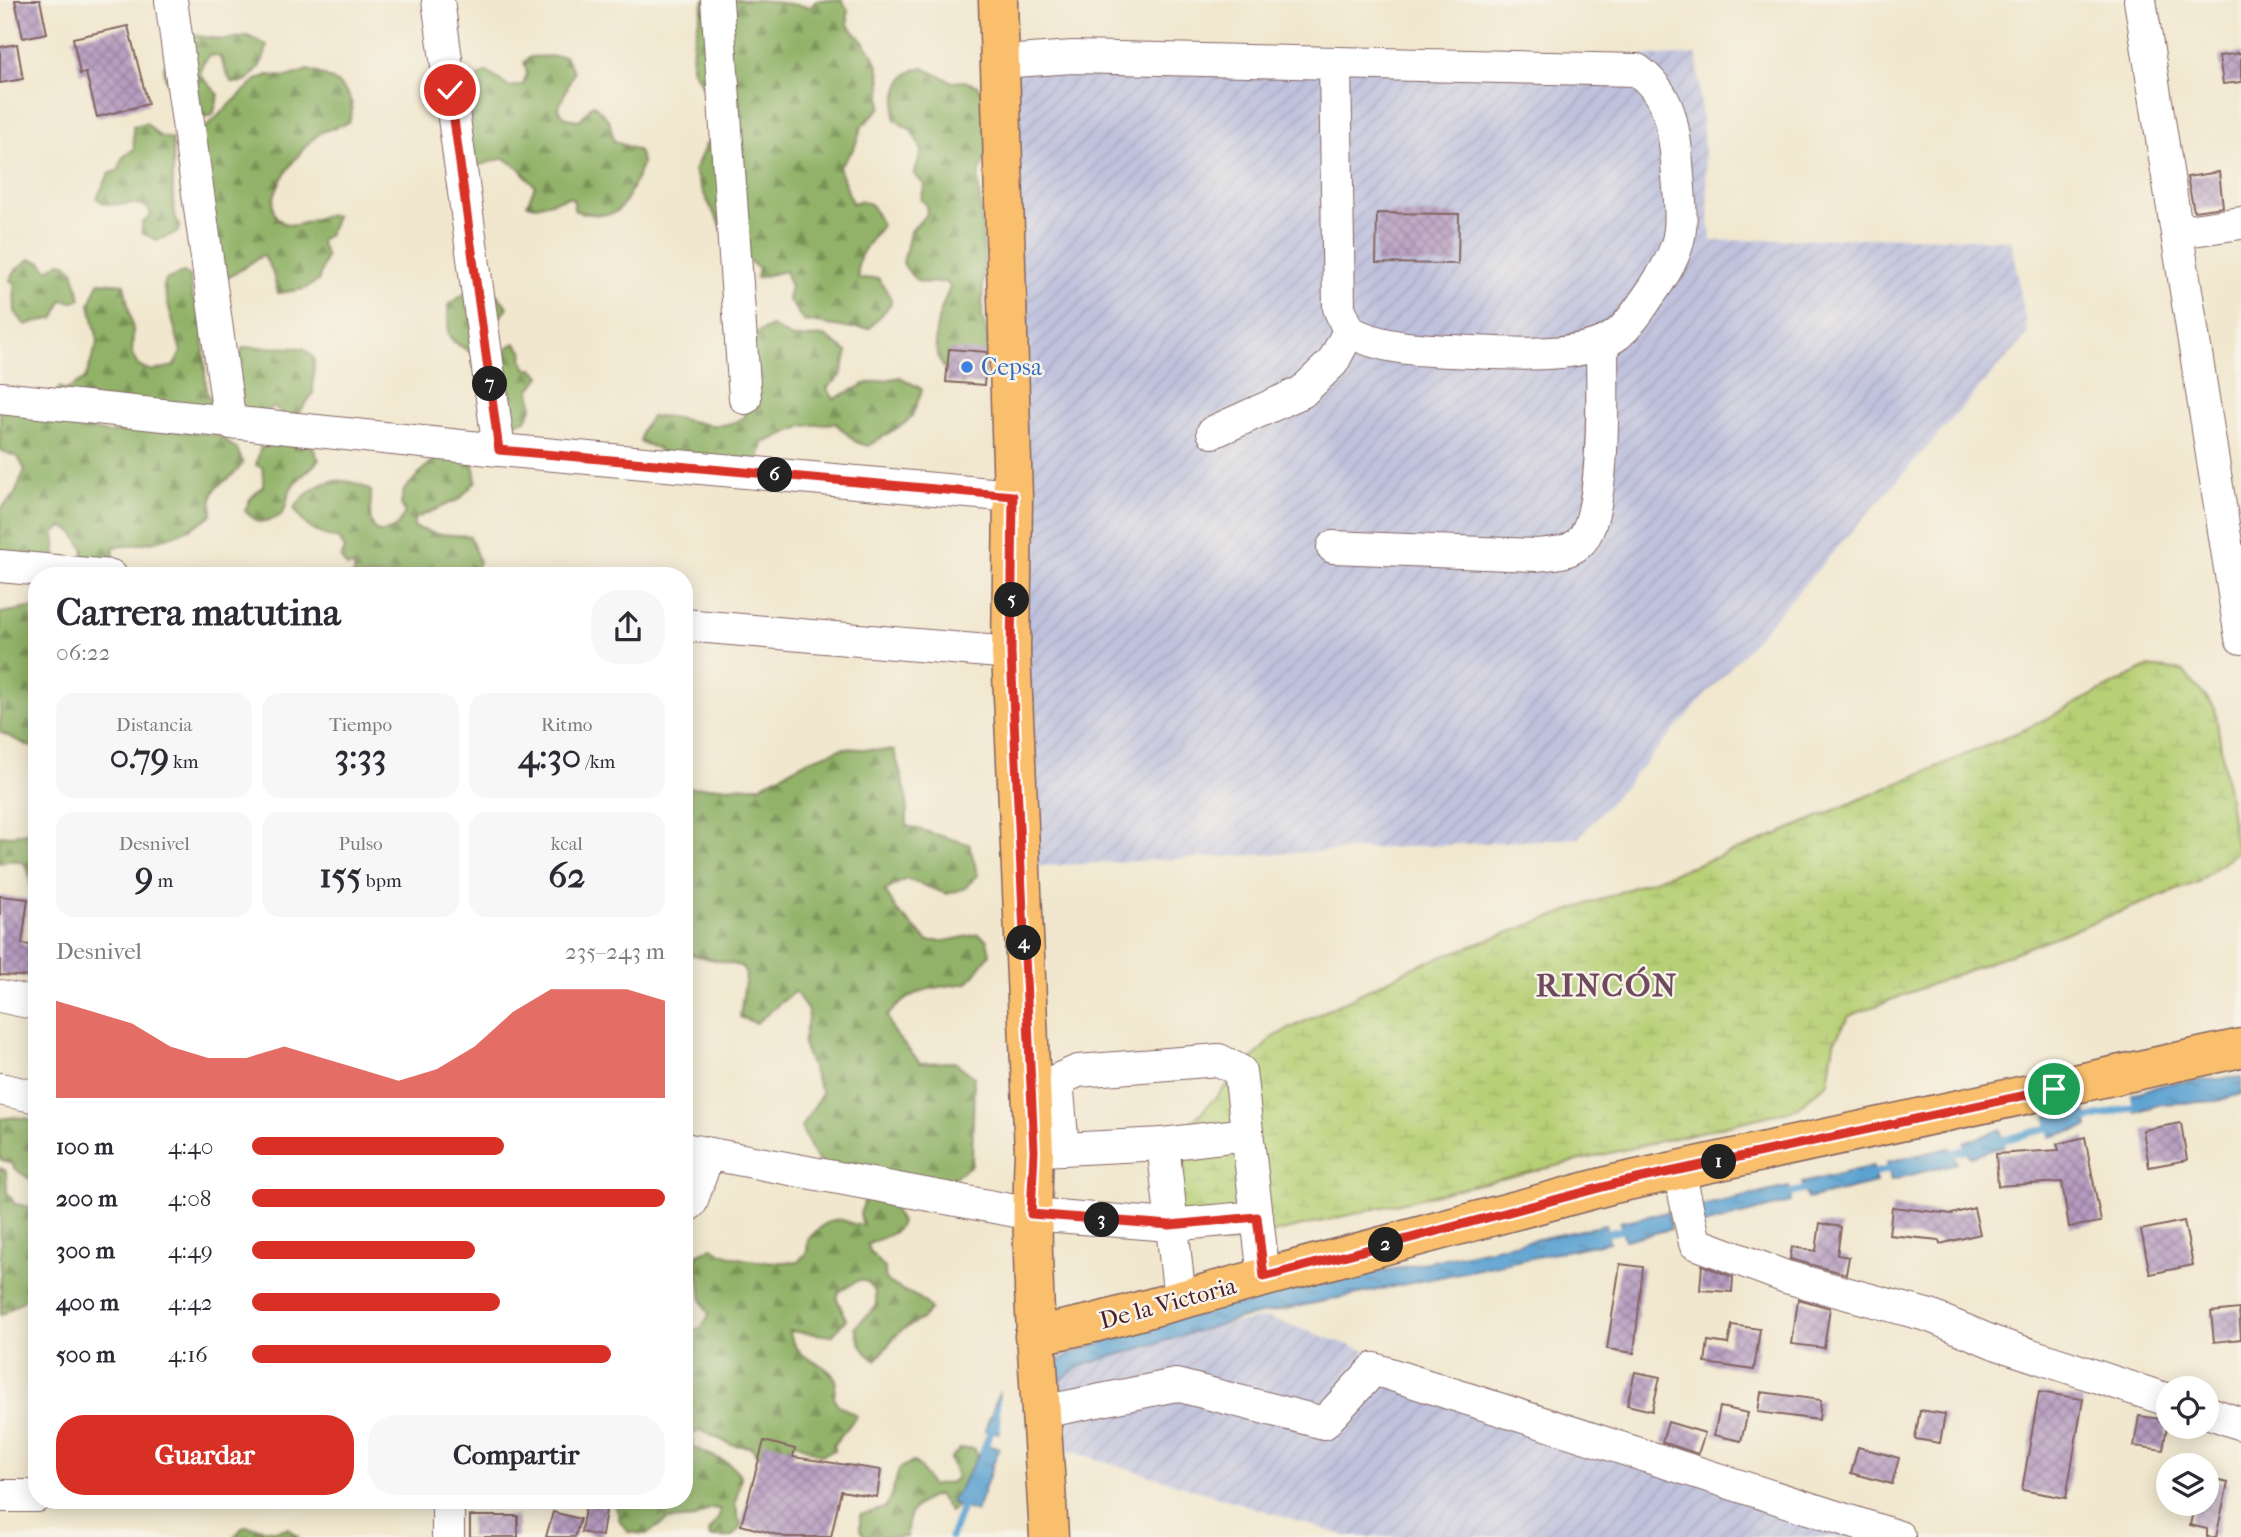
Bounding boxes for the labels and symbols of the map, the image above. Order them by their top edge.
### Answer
pin [420,60,480,120]
place label: Cepsa [981,353,1043,381]
marker: Cepsa [959,359,975,375]
pin: 7 [472,366,508,402]
pin: 6 [758,458,792,492]
pin: 5 [995,582,1030,618]
pin: 4 [1006,926,1042,960]
district label: RINCÓN [1536,966,1678,1004]
pin [2024,1059,2084,1119]
pin: 1 [1702,1144,1736,1180]
pin: 3 [1084,1202,1120,1238]
pin: 2 [1368,1228,1404,1262]
street label: De la Victoria [1097,1271,1240,1335]

